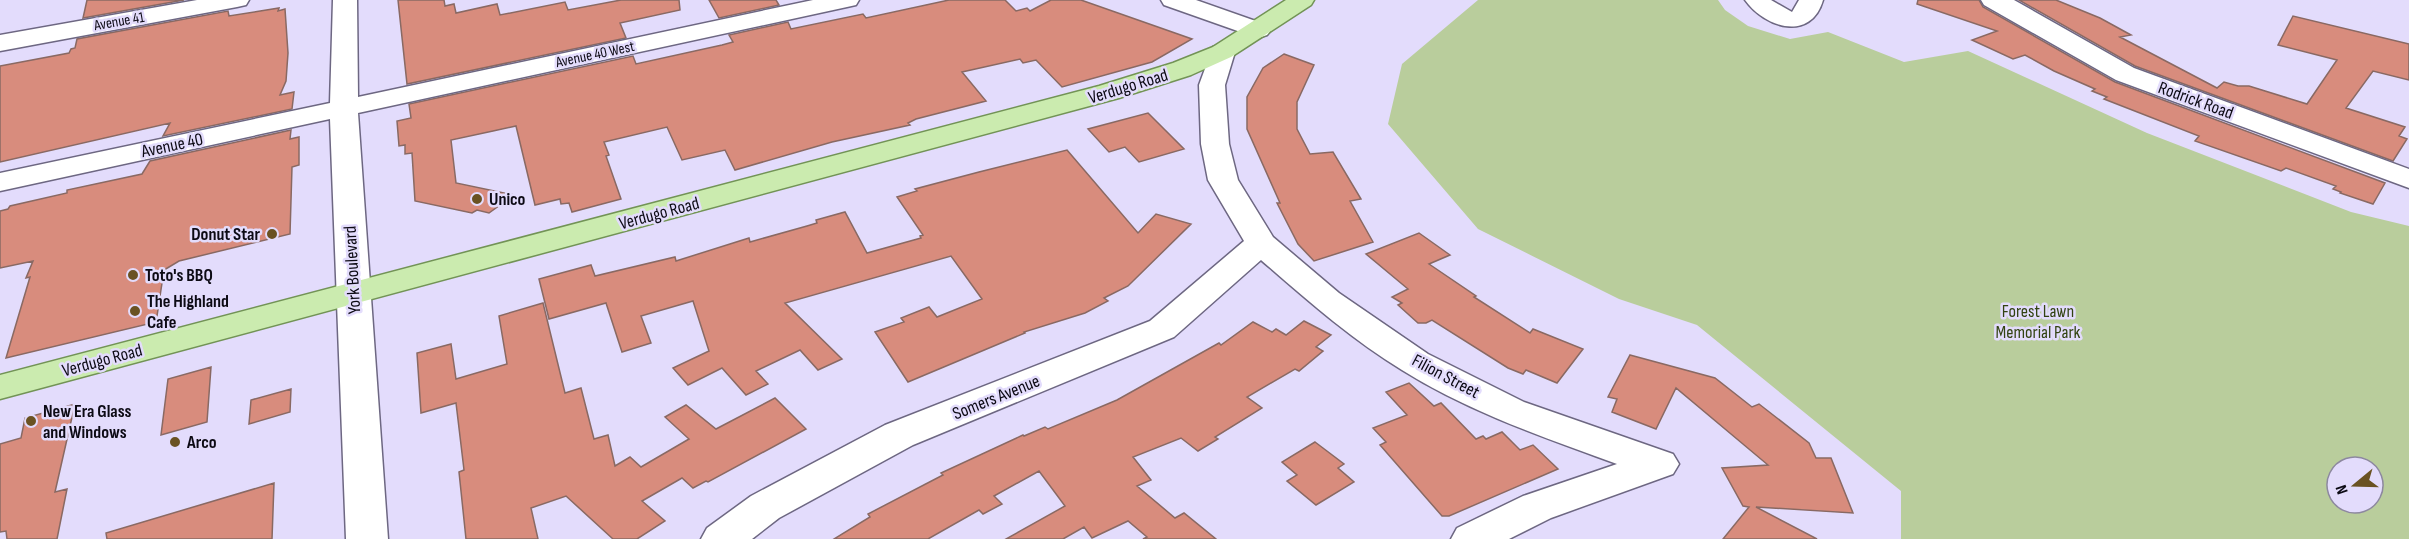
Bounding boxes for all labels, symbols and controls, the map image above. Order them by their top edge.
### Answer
street label: Avenue 41 [92,8,146,35]
street label: Avenue 40 West [553,37,637,72]
street label: Verdugo Road [1086,64,1170,109]
street label: Rodrick Road [2155,77,2236,124]
street label: Avenue 40 [138,129,205,162]
place label: Unico [489,189,526,210]
marker: Unico [470,192,484,206]
street label: Verdugo Road [617,193,702,234]
place label: Donut Star [191,224,260,245]
street label: York Boulevard [340,225,365,315]
marker: Donut Star [265,227,279,241]
place label: Toto's BBQ [145,265,213,286]
marker: Toto's BBQ [126,268,140,282]
place label: The Highland Cafe [147,291,229,333]
park label: Forest Lawn Memorial Park [1996,301,2081,343]
marker: The Highland Cafe [128,304,142,318]
street label: Verdugo Road [60,340,145,381]
street label: Filion Street [1408,350,1484,403]
street label: Somers Avenue [950,370,1043,424]
place label: New Era Glass and Windows [43,401,131,443]
marker: New Era Glass and Windows [24,414,38,428]
place label: Arco [186,432,217,453]
marker: Arco [168,435,182,449]
north arrow [2325,455,2385,515]
text: N [2332,482,2353,497]

